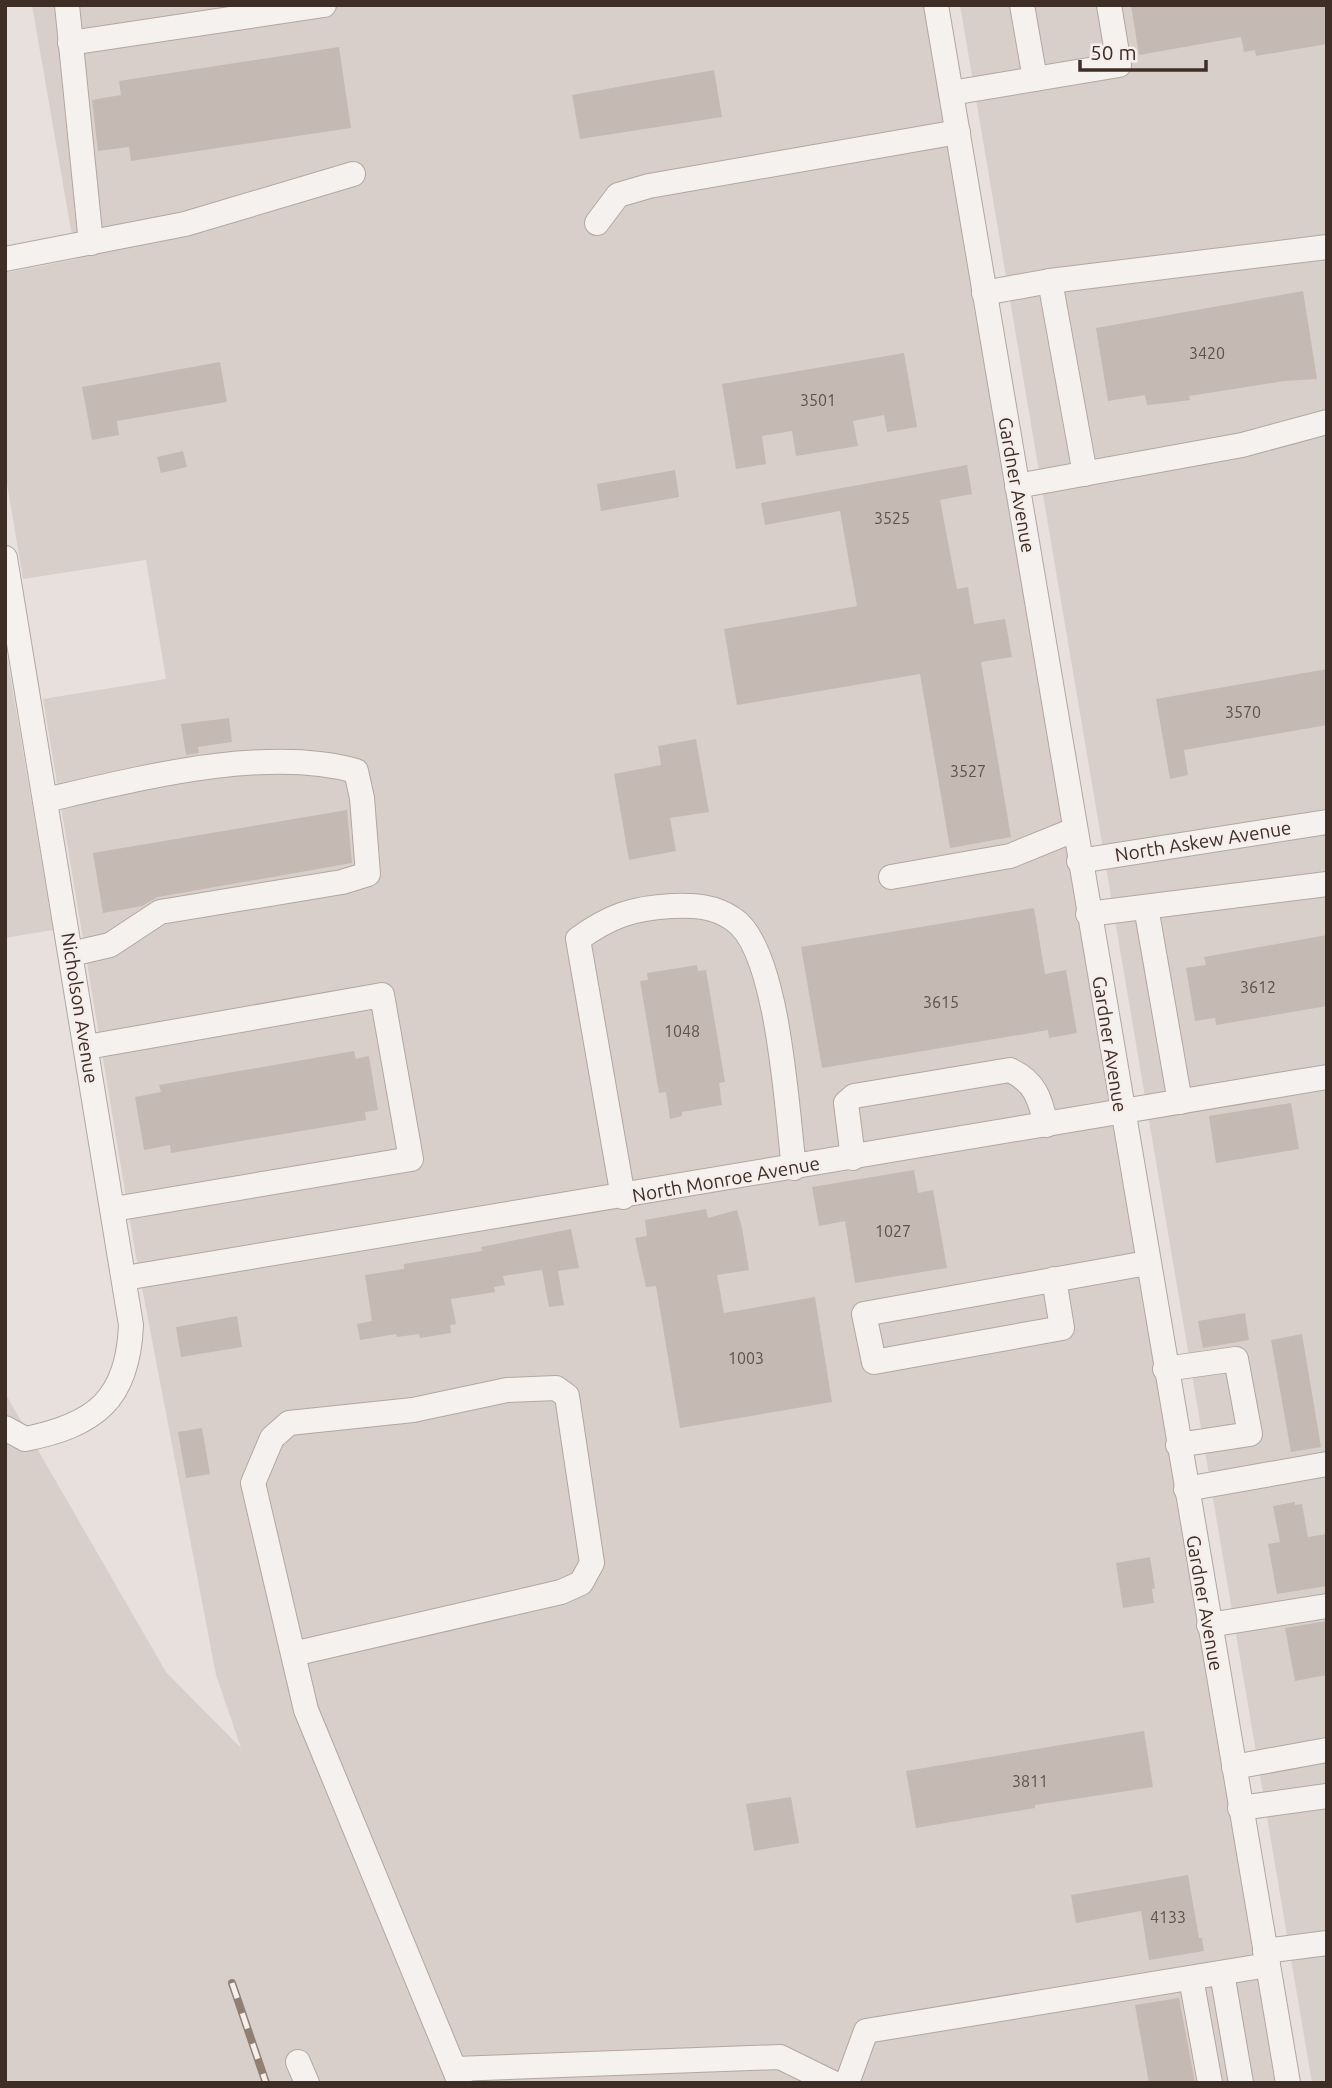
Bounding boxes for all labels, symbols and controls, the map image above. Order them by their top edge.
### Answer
scale bar [1080,28,1206,72]
text: 50 m [1090,40,1137,64]
house number: 3420 [1189,344,1225,362]
house number: 3501 [800,391,836,409]
street label: Gardner Avenue [994,415,1040,555]
house number: 3525 [874,509,910,527]
house number: 3570 [1225,703,1261,721]
house number: 3527 [950,762,986,780]
street label: North Askew Avenue [1113,816,1293,866]
street label: Nicholson Avenue [57,931,103,1085]
street label: Gardner Avenue [1088,974,1132,1114]
house number: 3612 [1240,978,1276,996]
house number: 3615 [923,993,959,1011]
house number: 1048 [664,1022,700,1040]
street label: North Monroe Avenue [630,1152,822,1206]
house number: 1027 [875,1222,911,1240]
house number: 1003 [728,1349,764,1367]
street label: Gardner Avenue [1182,1533,1228,1673]
house number: 3811 [1012,1772,1048,1790]
house number: 4133 [1150,1908,1186,1926]

